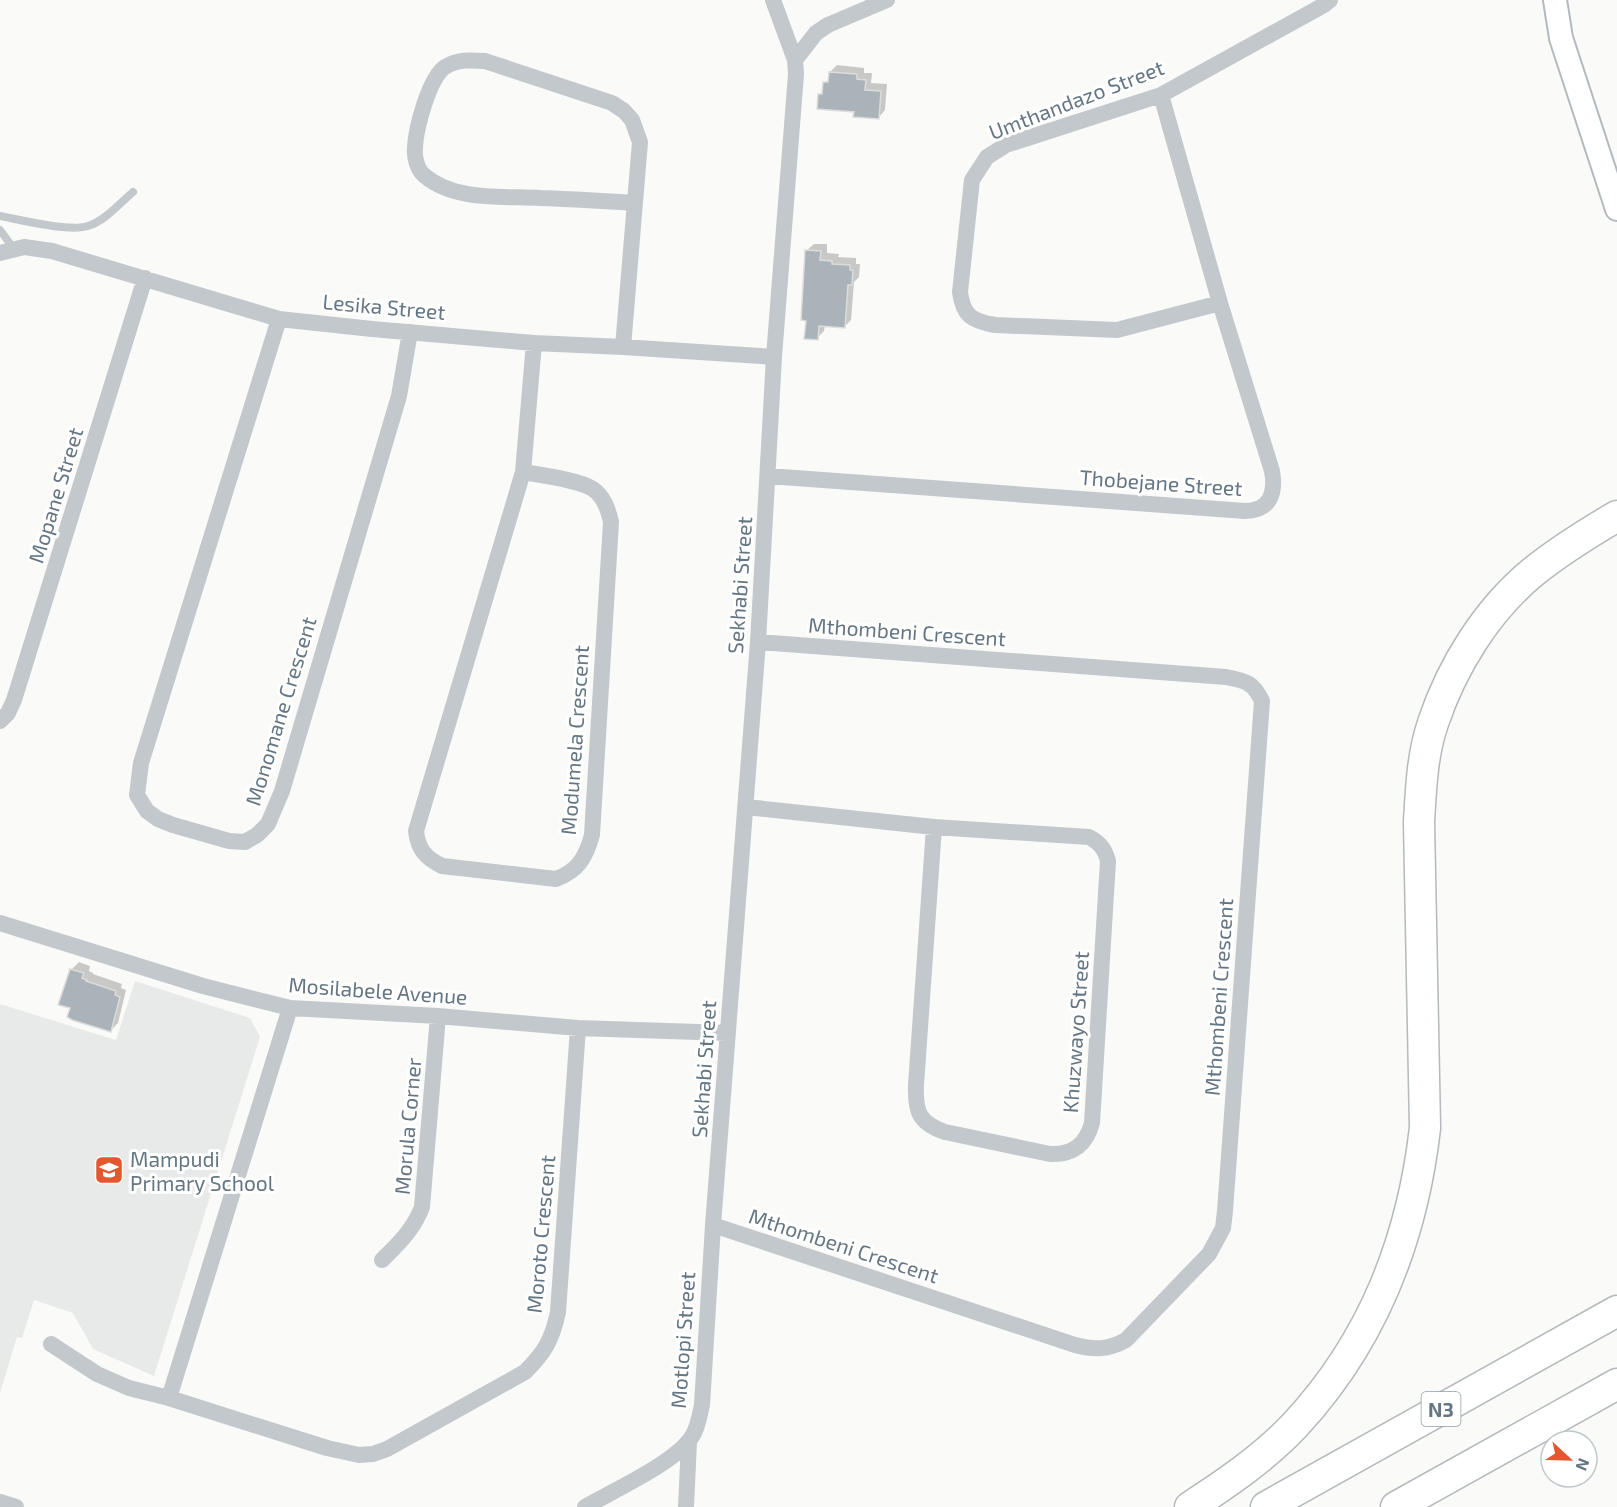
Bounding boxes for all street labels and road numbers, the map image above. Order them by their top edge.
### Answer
street label: Umthandazo Street [985,54,1167,144]
street label: Lesika Street [322,288,446,324]
street label: Mopane Street [22,424,88,566]
street label: Thobejane Street [1079,464,1243,501]
street label: Sekhabi Street [722,515,756,655]
street label: Mthombeni Crescent [807,612,1007,650]
street label: Monomane Crescent [239,614,321,808]
street label: Modumela Crescent [555,644,593,836]
street label: Mthombeni Crescent [1199,897,1237,1097]
street label: Khuzwayo Street [1057,950,1093,1114]
street label: Mosilabele Avenue [288,971,468,1009]
street label: Sekhabi Street [686,999,720,1139]
street label: Morula Corner [389,1056,425,1196]
street label: Moroto Crescent [521,1154,559,1314]
street label: Mthombeni Crescent [746,1203,942,1287]
street label: Motlopi Street [665,1271,699,1409]
road number: N3 [1422,1392,1460,1426]

